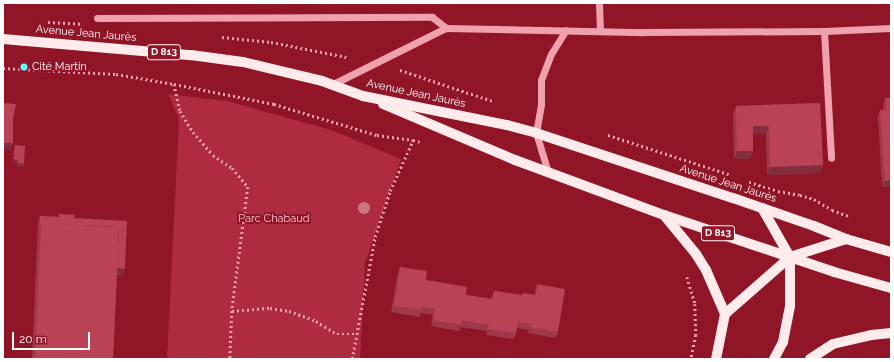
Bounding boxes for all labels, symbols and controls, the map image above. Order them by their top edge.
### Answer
street label: Avenue Jean Jaurès [35,23,137,45]
road number: D 813 [146,44,182,60]
place label: Cité Martin [32,60,87,74]
marker: Cité Martin [19,62,29,72]
street label: Avenue Jean Jaurès [365,77,467,111]
street label: Avenue Jean Jaurès [678,162,778,206]
park label: Parc Chabaud [238,212,310,226]
road number: D 813 [700,225,736,241]
scale bar [14,324,92,350]
text: 20 m [19,332,47,346]

